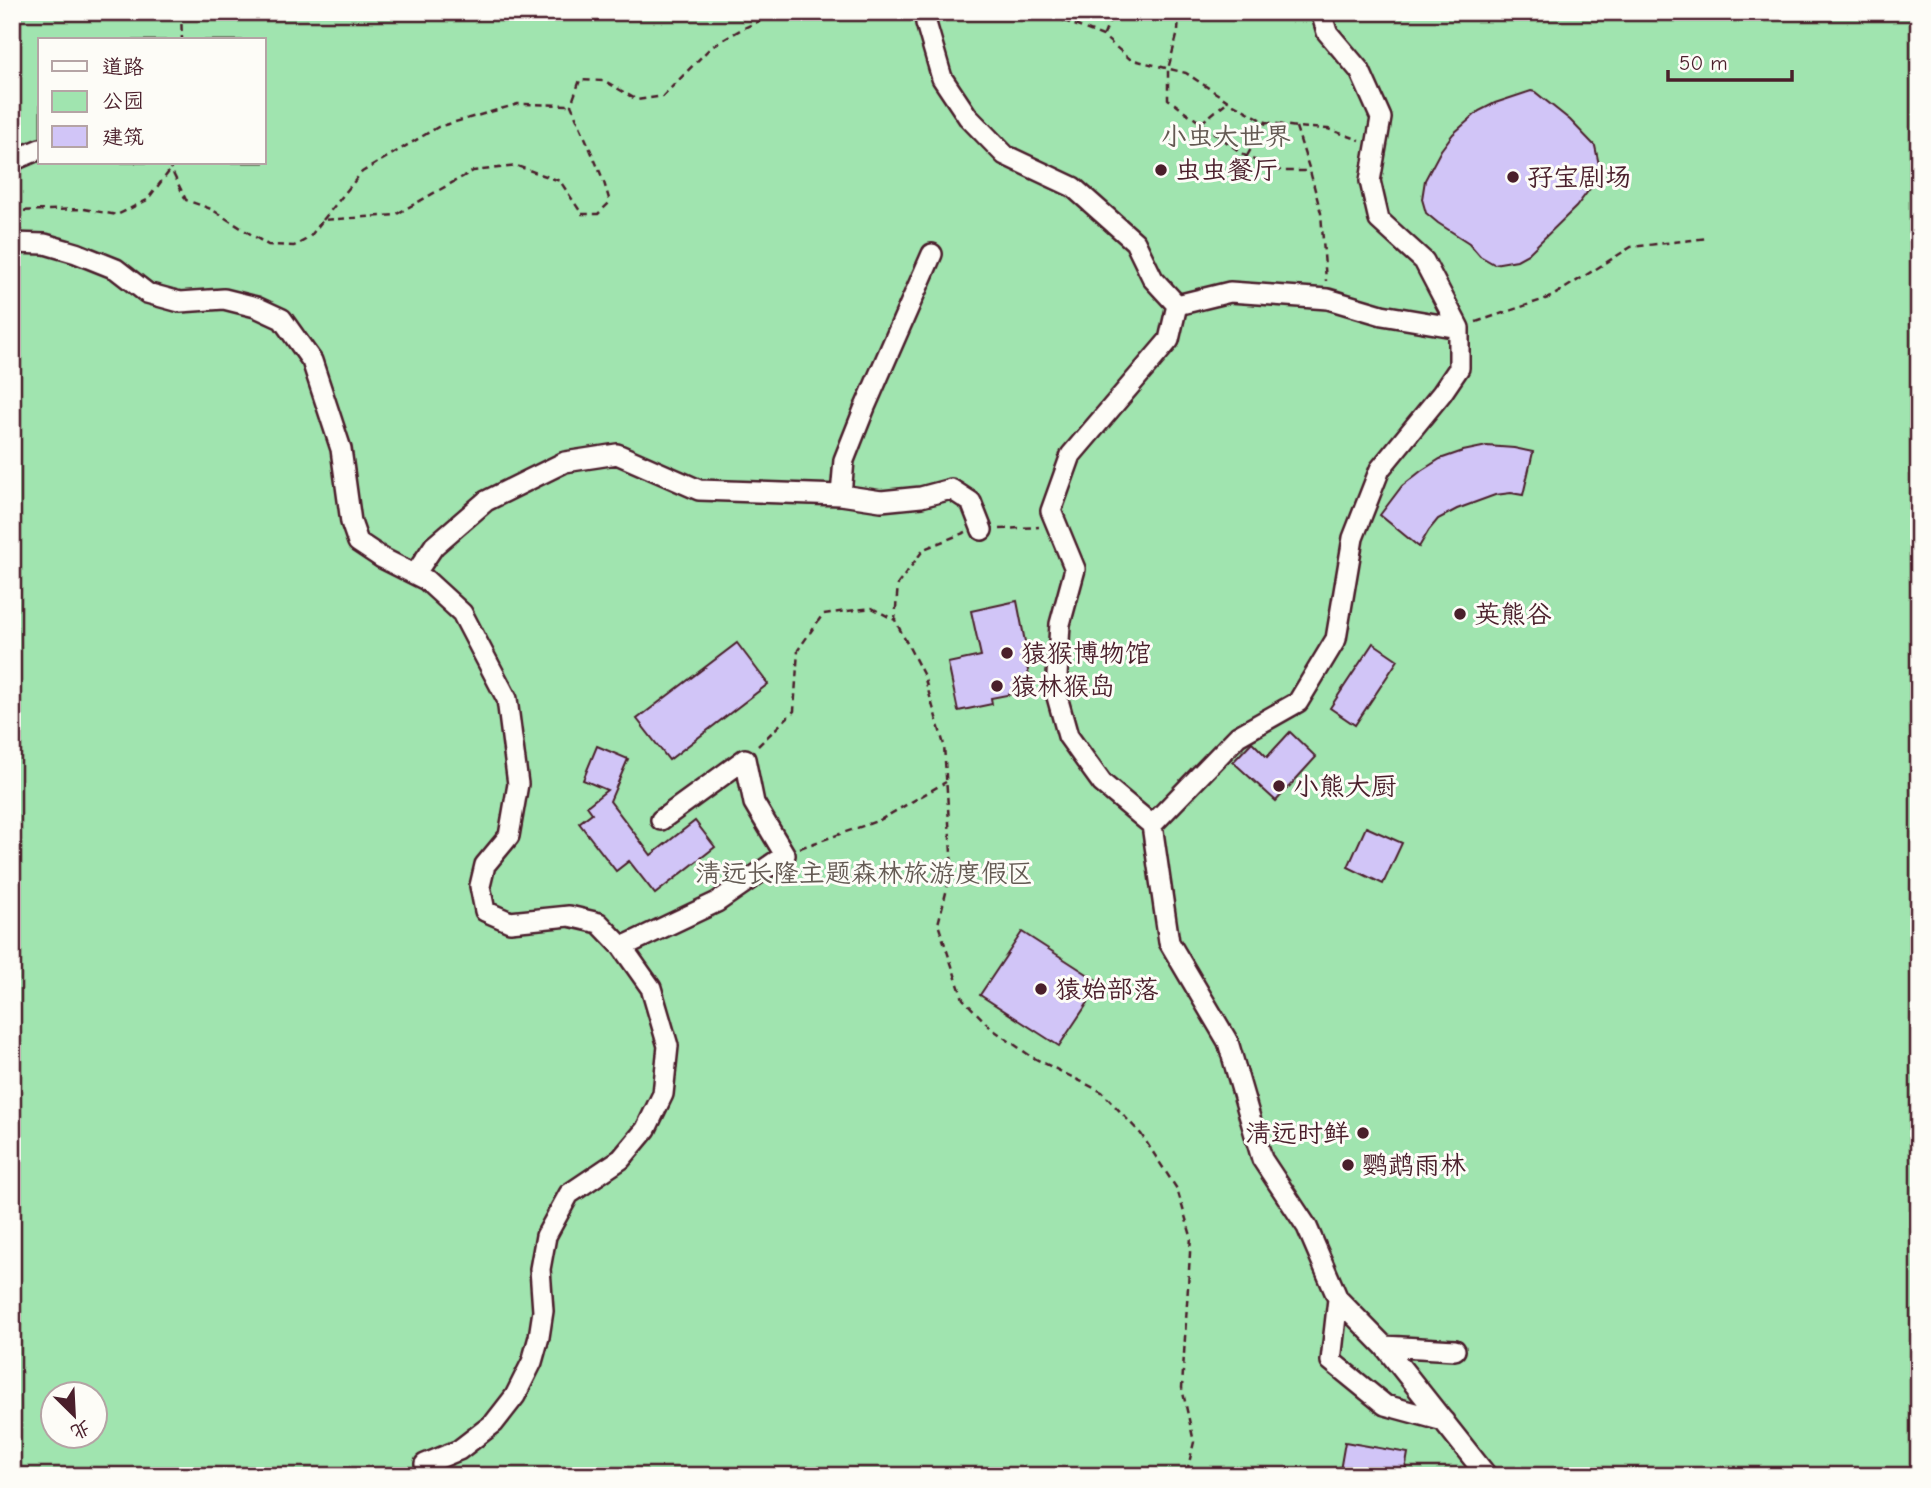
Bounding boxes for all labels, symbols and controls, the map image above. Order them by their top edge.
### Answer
legend [38,38,266,164]
scale bar [1668,38,1793,82]
text: 50 m [1679,51,1728,75]
text: 道路 [102,55,144,79]
text: 公园 [102,89,144,113]
park label: 小虫大世界 [1161,122,1291,152]
text: 建筑 [102,125,144,149]
place label: 虫虫餐厅 [1175,156,1279,186]
marker: 虫虫餐厅 [1153,162,1169,178]
place label: 孖宝剧场 [1527,163,1631,193]
marker: 孖宝剧场 [1505,169,1521,185]
place label: 英熊谷 [1474,600,1552,630]
marker: 英熊谷 [1452,606,1468,622]
place label: 猿猴博物馆 [1021,639,1151,669]
marker: 猿猴博物馆 [999,645,1015,661]
place label: 猿林猴岛 [1011,672,1115,702]
marker: 猿林猴岛 [989,678,1005,694]
place label: 小熊大厨 [1293,772,1397,802]
marker: 小熊大厨 [1271,778,1287,794]
park label: 清远长隆主题森林旅游度假区 [695,859,1033,889]
place label: 猿始部落 [1055,975,1159,1005]
marker: 猿始部落 [1033,981,1049,997]
place label: 清远时鲜 [1245,1119,1349,1149]
marker: 清远时鲜 [1355,1125,1371,1141]
place label: 鹦鹉雨林 [1362,1151,1466,1181]
marker: 鹦鹉雨林 [1340,1157,1356,1173]
north arrow [38,1380,108,1450]
text: 北 [67,1416,94,1444]

